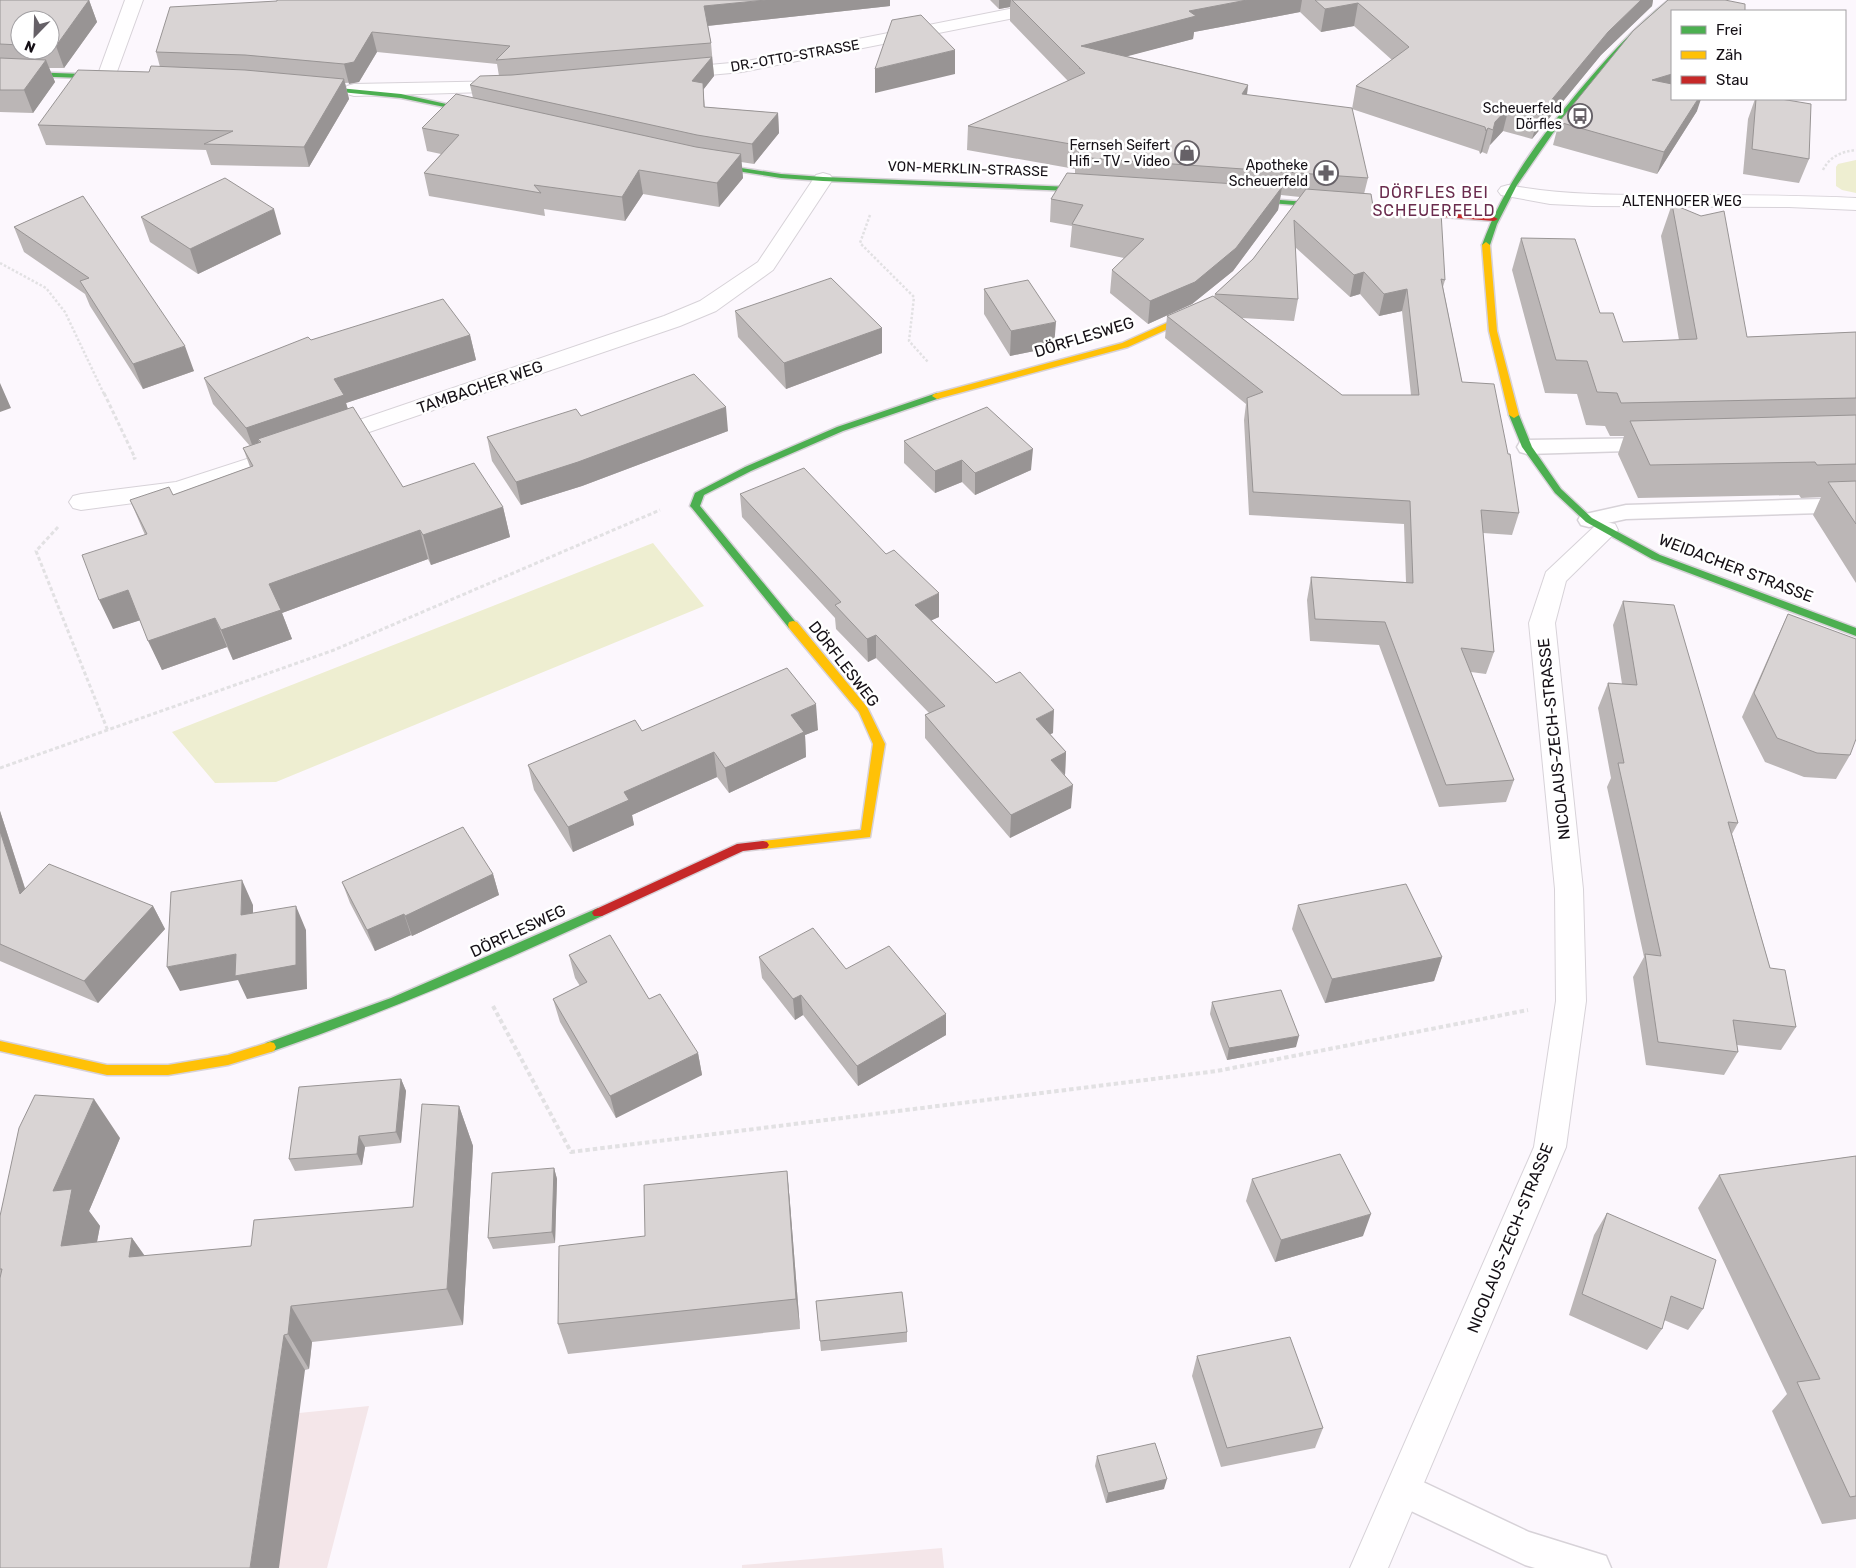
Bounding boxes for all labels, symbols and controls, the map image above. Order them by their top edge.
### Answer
north arrow [10,10,60,60]
legend [1671,10,1846,100]
text: Frei [1716,21,1742,39]
street label: DR.-OTTO-STRASSE [729,36,861,76]
text: N [22,37,38,56]
text: Zäh [1716,46,1742,64]
text: Stau [1716,71,1749,89]
place label: Scheuerfeld Dörfles [1483,100,1562,133]
bus stop icon: Scheuerfeld Dörfles [1567,103,1593,129]
place label: Fernseh Seifert Hifi - TV - Video [1069,137,1171,170]
shop icon: Fernseh Seifert Hifi - TV - Video [1174,140,1200,166]
place label: Apotheke Scheuerfeld [1229,157,1308,190]
street label: VON-MERKLIN-STRASSE [887,158,1049,180]
pharmacy icon: Apotheke Scheuerfeld [1313,160,1339,186]
district label: DÖRFLES BEI SCHEUERFELD [1372,183,1496,220]
street label: ALTENHOFER WEG [1622,193,1742,210]
street label: DÖRFLESWEG [1032,313,1136,361]
street label: TAMBACHER WEG [415,357,545,417]
street label: WEIDACHER STRASSE [1656,530,1816,606]
street label: DÖRFLESWEG [805,617,883,711]
street label: NICOLAUS-ZECH-STRASSE [1534,637,1574,841]
street label: DÖRFLESWEG [467,901,569,961]
street label: NICOLAUS-ZECH-STRASSE [1463,1140,1557,1336]

